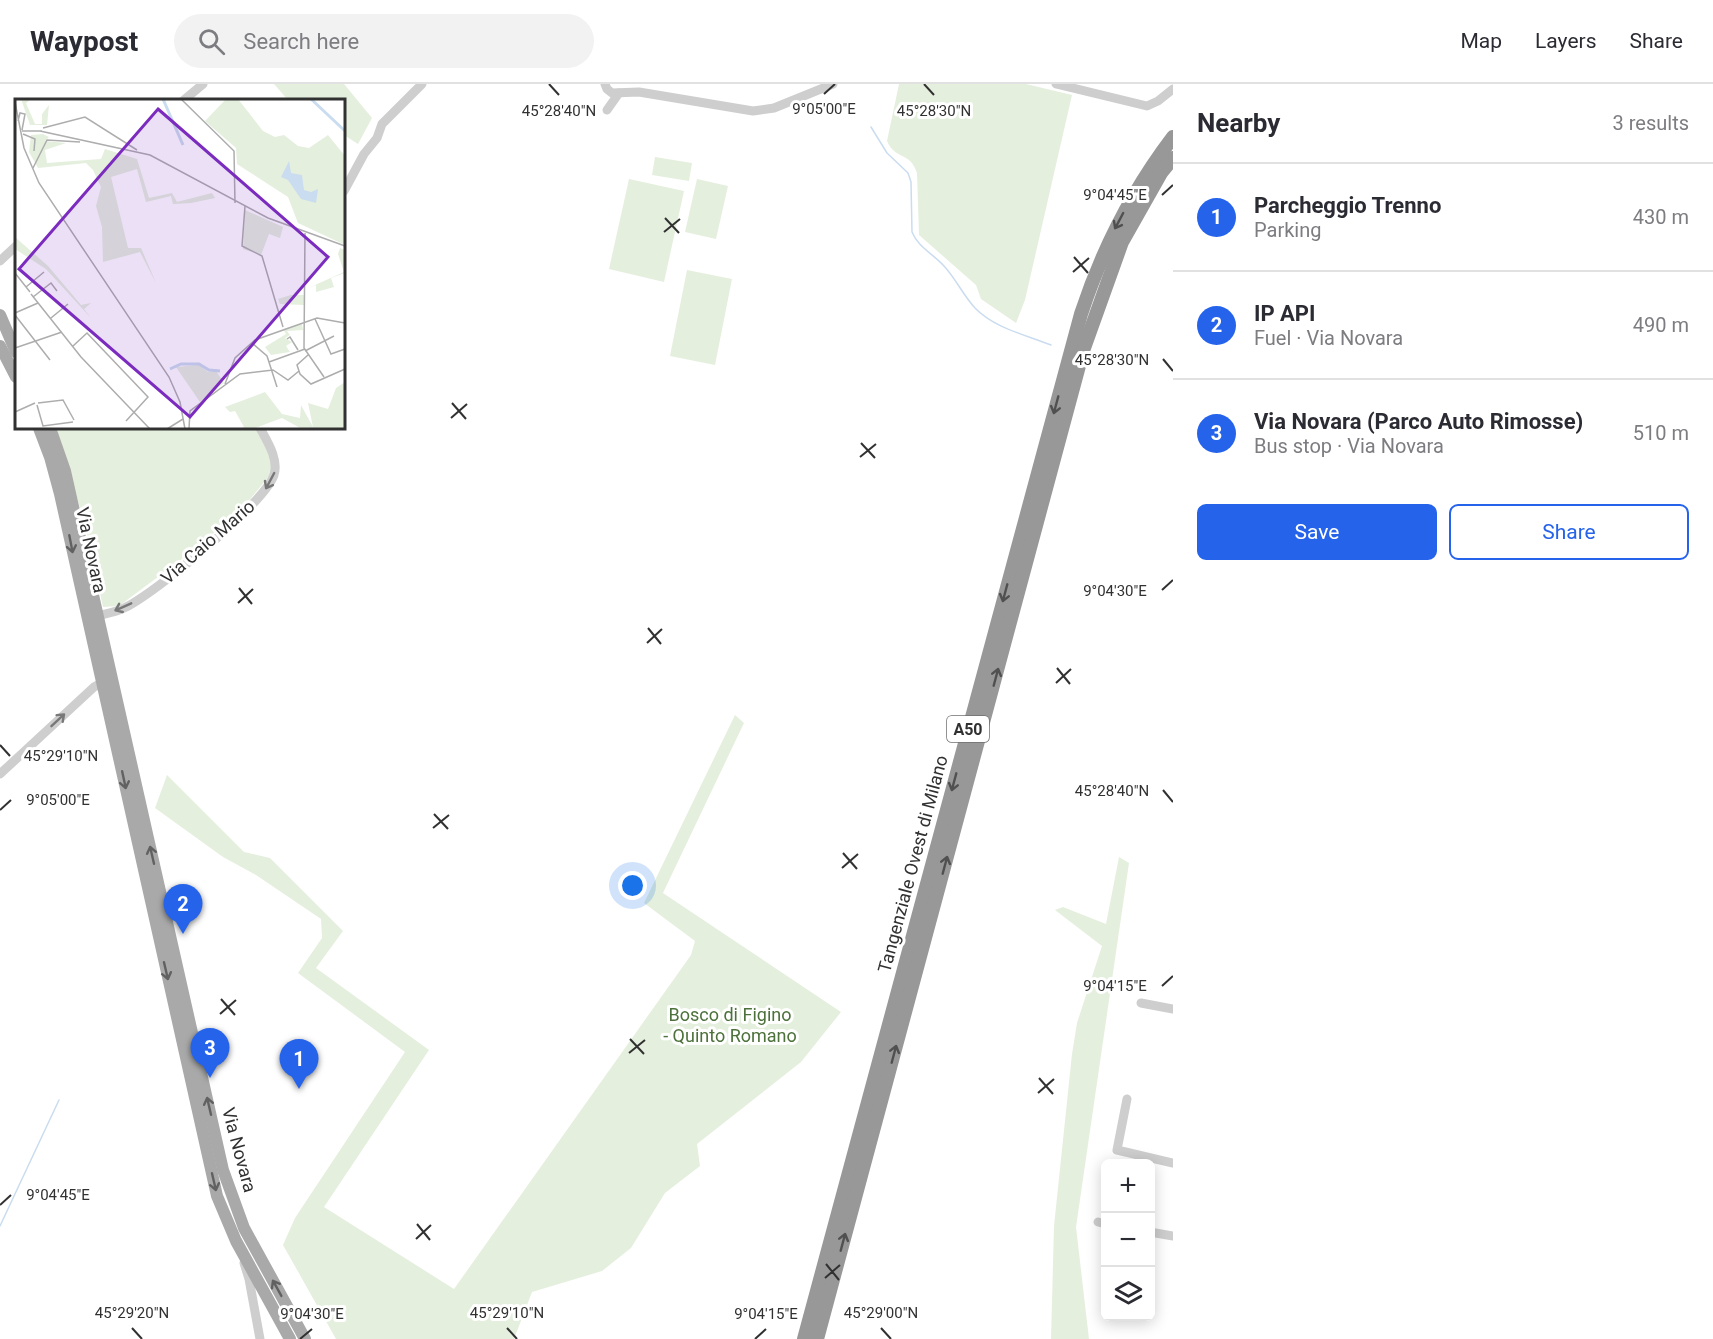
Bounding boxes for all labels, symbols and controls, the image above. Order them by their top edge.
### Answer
search box [174,14,594,68]
text: Waypost [30,25,138,58]
icon: search [195,25,228,58]
text: Search here [243,29,359,54]
text: Map [1460,29,1502,53]
text: Layers [1535,29,1596,53]
text: Share [1629,29,1683,53]
inset map [15,99,345,429]
text: 9°05'00"E [792,100,856,118]
text: 45°28'40"N [522,102,596,120]
text: 45°28'30"N [897,102,971,120]
text: Nearby [1197,108,1280,138]
text: 3 results [1613,111,1689,135]
text: 9°04'45"E [1083,186,1147,204]
text: Parcheggio Trenno [1254,193,1441,218]
text: 1 [1211,205,1222,229]
text: 430 m [1633,205,1689,229]
one-way arrow [1113,212,1124,230]
text: Parking [1254,218,1321,242]
text: IP API [1254,301,1315,326]
text: 2 [1211,313,1222,337]
text: 490 m [1633,313,1689,337]
text: Fuel · Via Novara [1254,326,1403,350]
text: 45°28'30"N [1075,351,1149,369]
one-way arrow [1049,395,1061,414]
text: Via Novara (Parco Auto Rimosse) [1254,409,1583,434]
text: 3 [1211,421,1222,445]
text: 510 m [1633,421,1689,445]
text: Bus stop · Via Novara [1254,434,1444,458]
one-way arrow [264,472,275,490]
street label: Via Caio Mario [157,495,259,588]
button: Save [1197,504,1437,560]
button: Share [1449,504,1689,560]
street label: Via Novara [72,505,111,595]
one-way arrow [66,534,77,554]
text: 9°04'30"E [1083,582,1147,600]
one-way arrow [999,583,1010,602]
one-way arrow [115,602,133,614]
one-way arrow [990,668,1002,687]
one-way arrow [51,713,66,727]
road number: A50 [947,716,989,742]
text: 45°29'10"N [24,747,98,765]
street label: Tangenziale Ovest di Milano [873,753,952,975]
one-way arrow [119,771,131,790]
one-way arrow [948,772,959,791]
text: 45°28'40"N [1075,782,1149,800]
text: 9°05'00"E [26,791,90,809]
one-way arrow [146,845,158,864]
one-way arrow [940,856,951,875]
your location [618,871,647,900]
pin: 2 [164,884,202,934]
one-way arrow [161,961,173,980]
text: 9°04'15"E [1083,977,1147,995]
park label: Bosco di Figino - Quinto Romano [663,1004,797,1046]
pin: 3 [190,1028,230,1078]
pin: 1 [280,1040,318,1089]
one-way arrow [889,1045,900,1064]
one-way arrow [202,1097,214,1116]
street label: Via Novara [218,1105,261,1195]
map controls [1101,1159,1155,1321]
button: + [1101,1159,1155,1213]
one-way arrow [209,1171,220,1191]
text: 9°04'45"E [26,1186,90,1204]
button: − [1101,1213,1155,1267]
one-way arrow [838,1233,850,1252]
button: layers [1101,1267,1155,1321]
one-way arrow [271,1279,282,1297]
text: 45°29'20"N [95,1304,169,1322]
text: 45°29'10"N [470,1304,544,1322]
text: 45°29'00"N [844,1304,918,1322]
text: 9°04'30"E [280,1305,344,1323]
text: 9°04'15"E [734,1305,798,1323]

